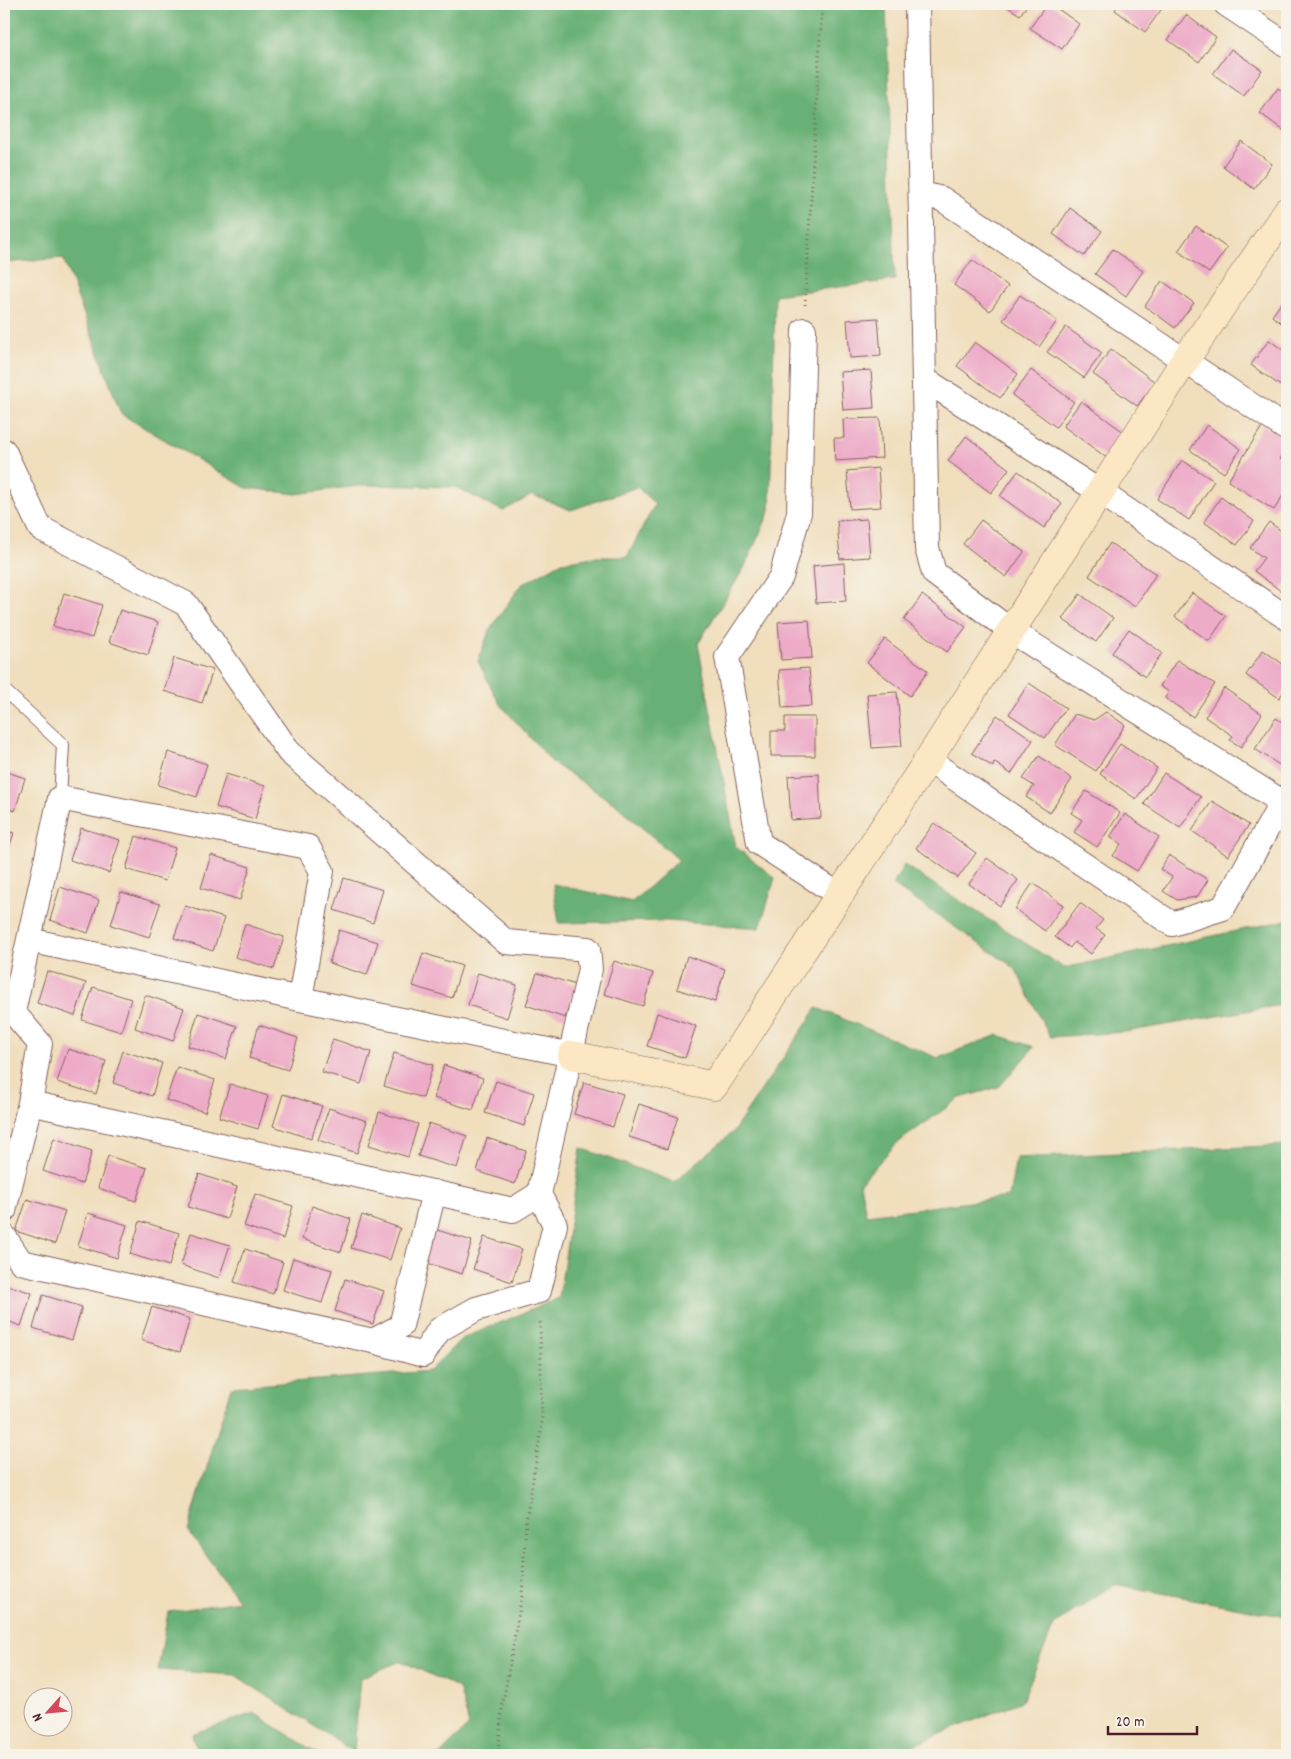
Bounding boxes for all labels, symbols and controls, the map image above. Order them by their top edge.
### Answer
north arrow [22,1686,72,1736]
scale bar [1108,1704,1197,1736]
text: N [28,1709,49,1725]
text: 20 m [1116,1712,1144,1734]

